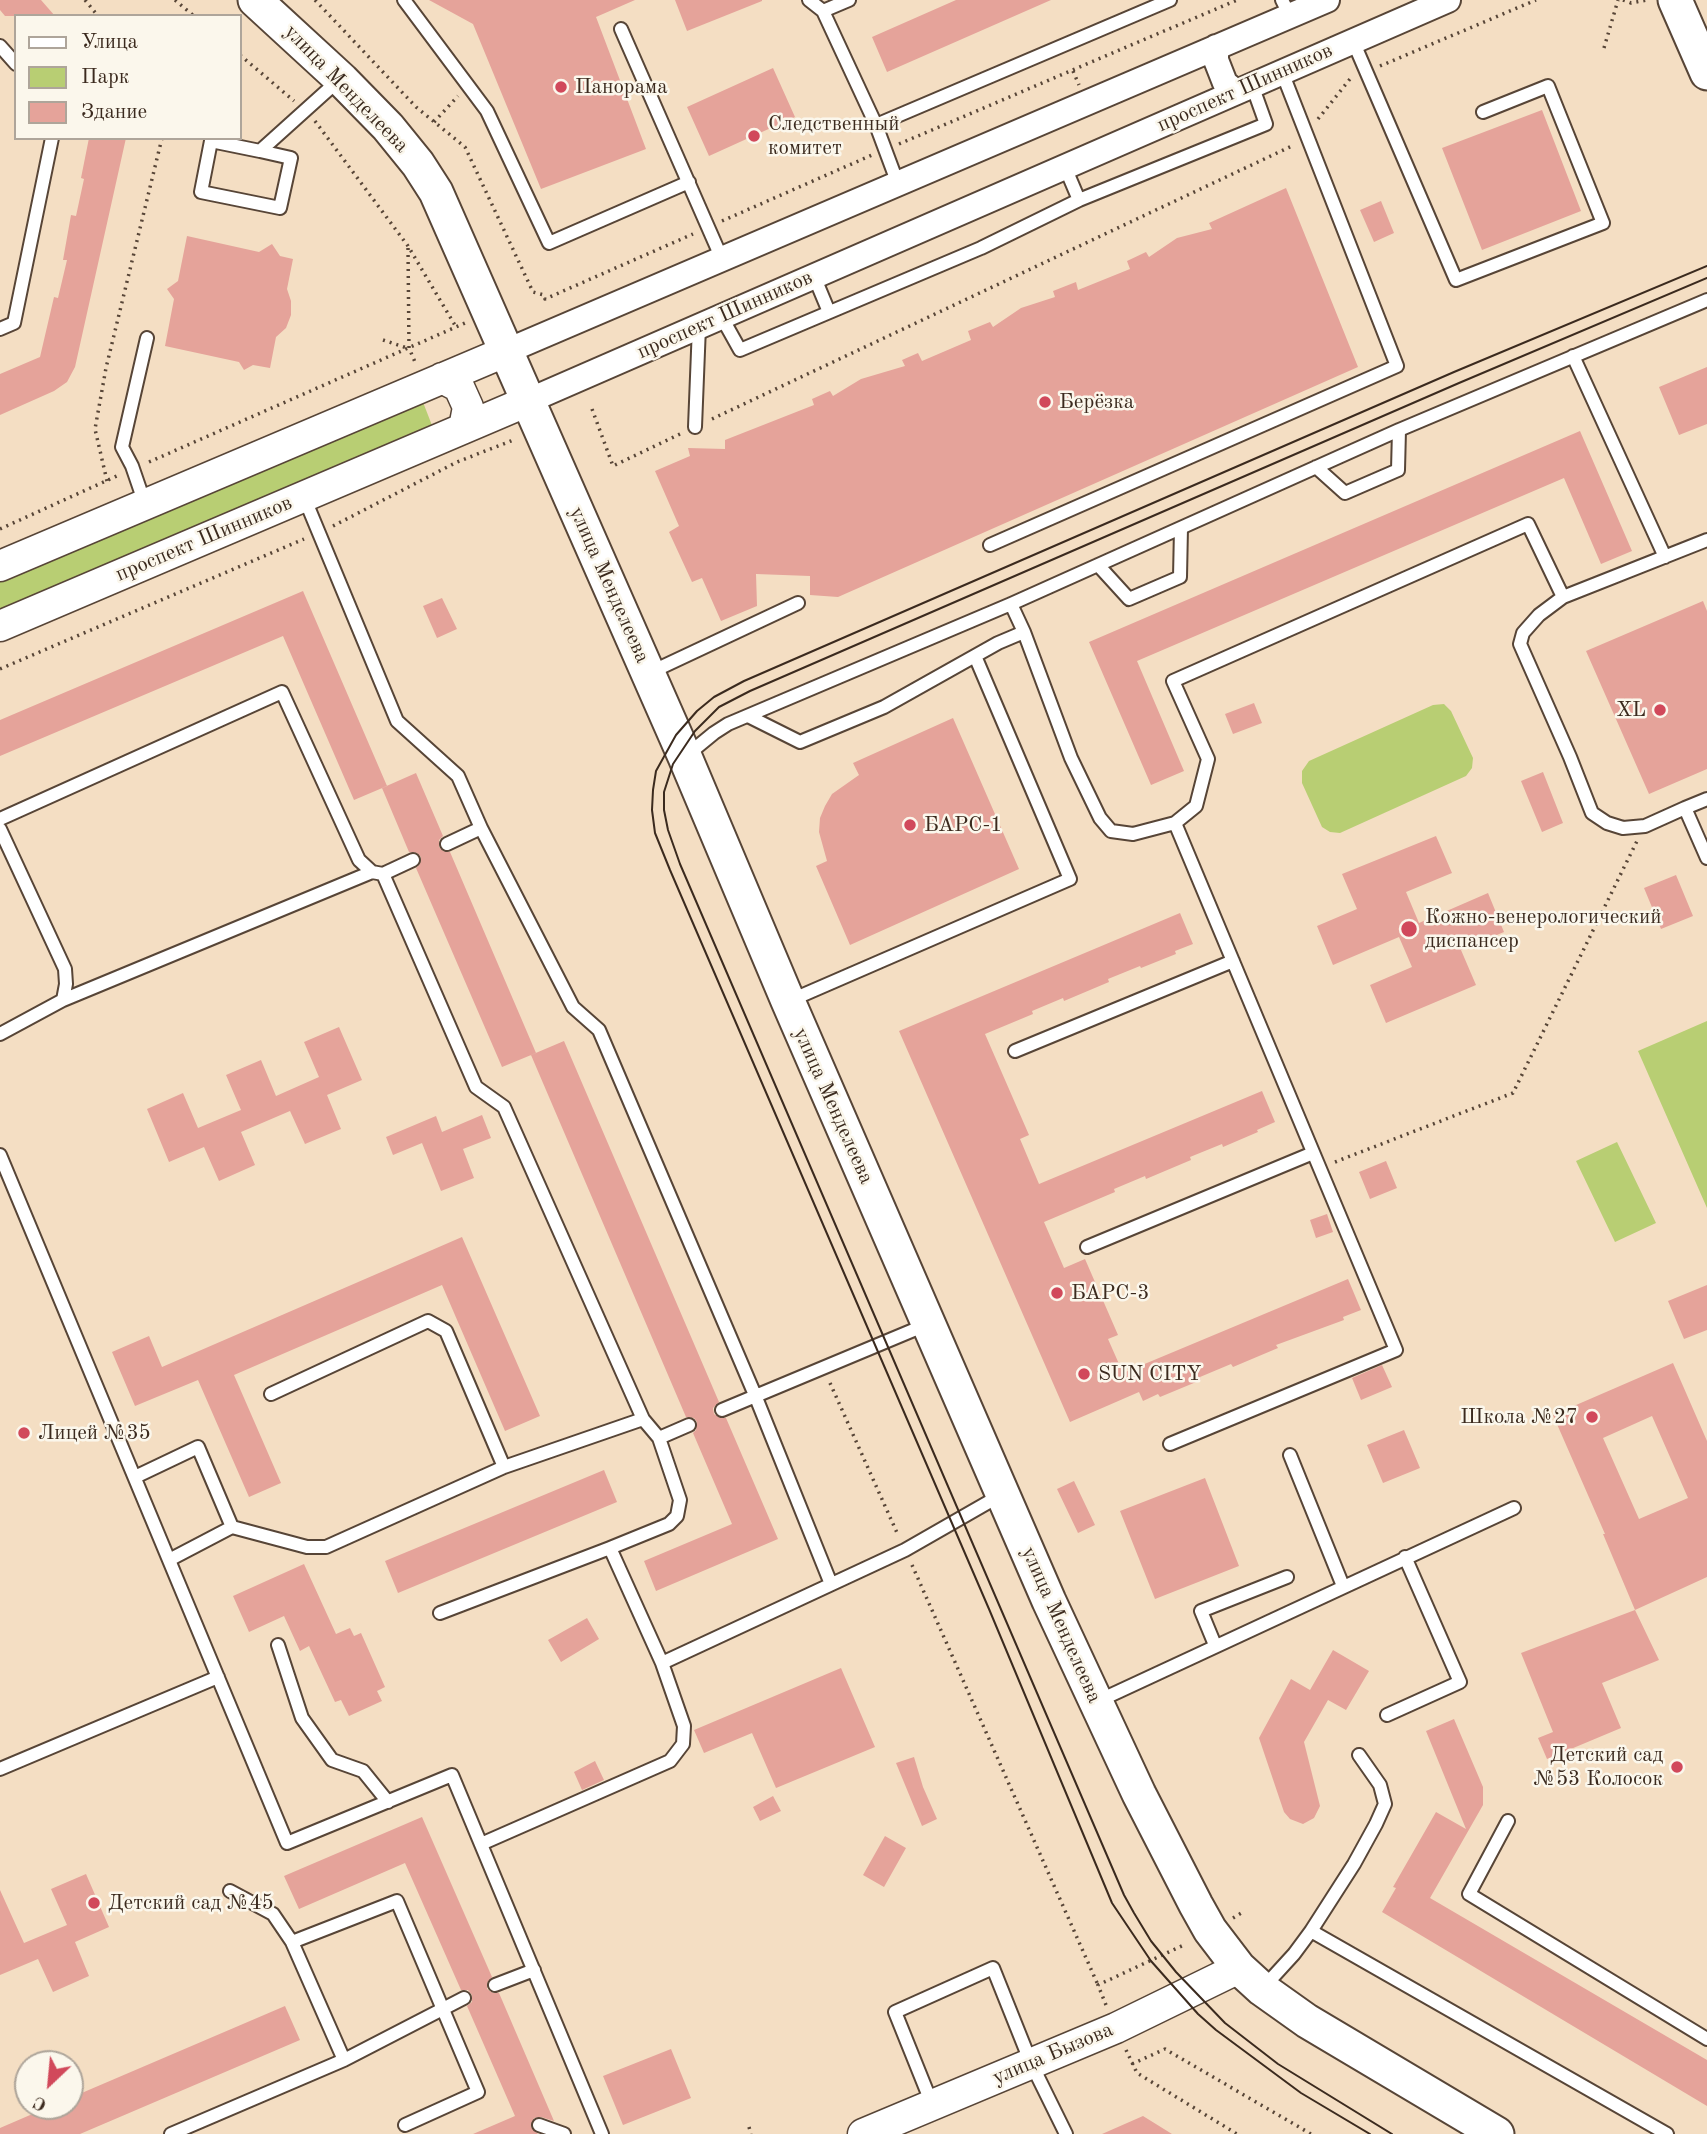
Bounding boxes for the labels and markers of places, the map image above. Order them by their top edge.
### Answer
place label: Панорама [575,74,668,100]
marker: Панорама [553,79,569,95]
place label: Следственный комитет [768,111,900,161]
marker: Следственный комитет [746,128,762,144]
place label: Берёзка [1059,389,1134,415]
marker: Берёзка [1037,394,1053,410]
place label: XL [1616,697,1646,723]
marker: XL [1652,702,1668,718]
place label: БАРС-1 [924,812,1002,838]
marker: БАРС-1 [902,817,918,833]
place label: Кожно-венерологический диспансер [1425,904,1662,954]
marker: Кожно-венерологический диспансер [1399,919,1419,939]
place label: БАРС-3 [1071,1280,1149,1306]
marker: БАРС-3 [1049,1285,1065,1301]
place label: SUN CITY [1098,1361,1202,1387]
marker: SUN CITY [1076,1366,1092,1382]
place label: Школа №27 [1460,1404,1578,1430]
marker: Школа №27 [1584,1409,1600,1425]
place label: Лицей №35 [38,1420,151,1446]
marker: Лицей №35 [16,1425,32,1441]
place label: Детский сад №53 Колосок [1534,1742,1663,1792]
marker: Детский сад №53 Колосок [1669,1759,1685,1775]
place label: Детский сад №45 [108,1890,274,1916]
marker: Детский сад №45 [86,1895,102,1911]

